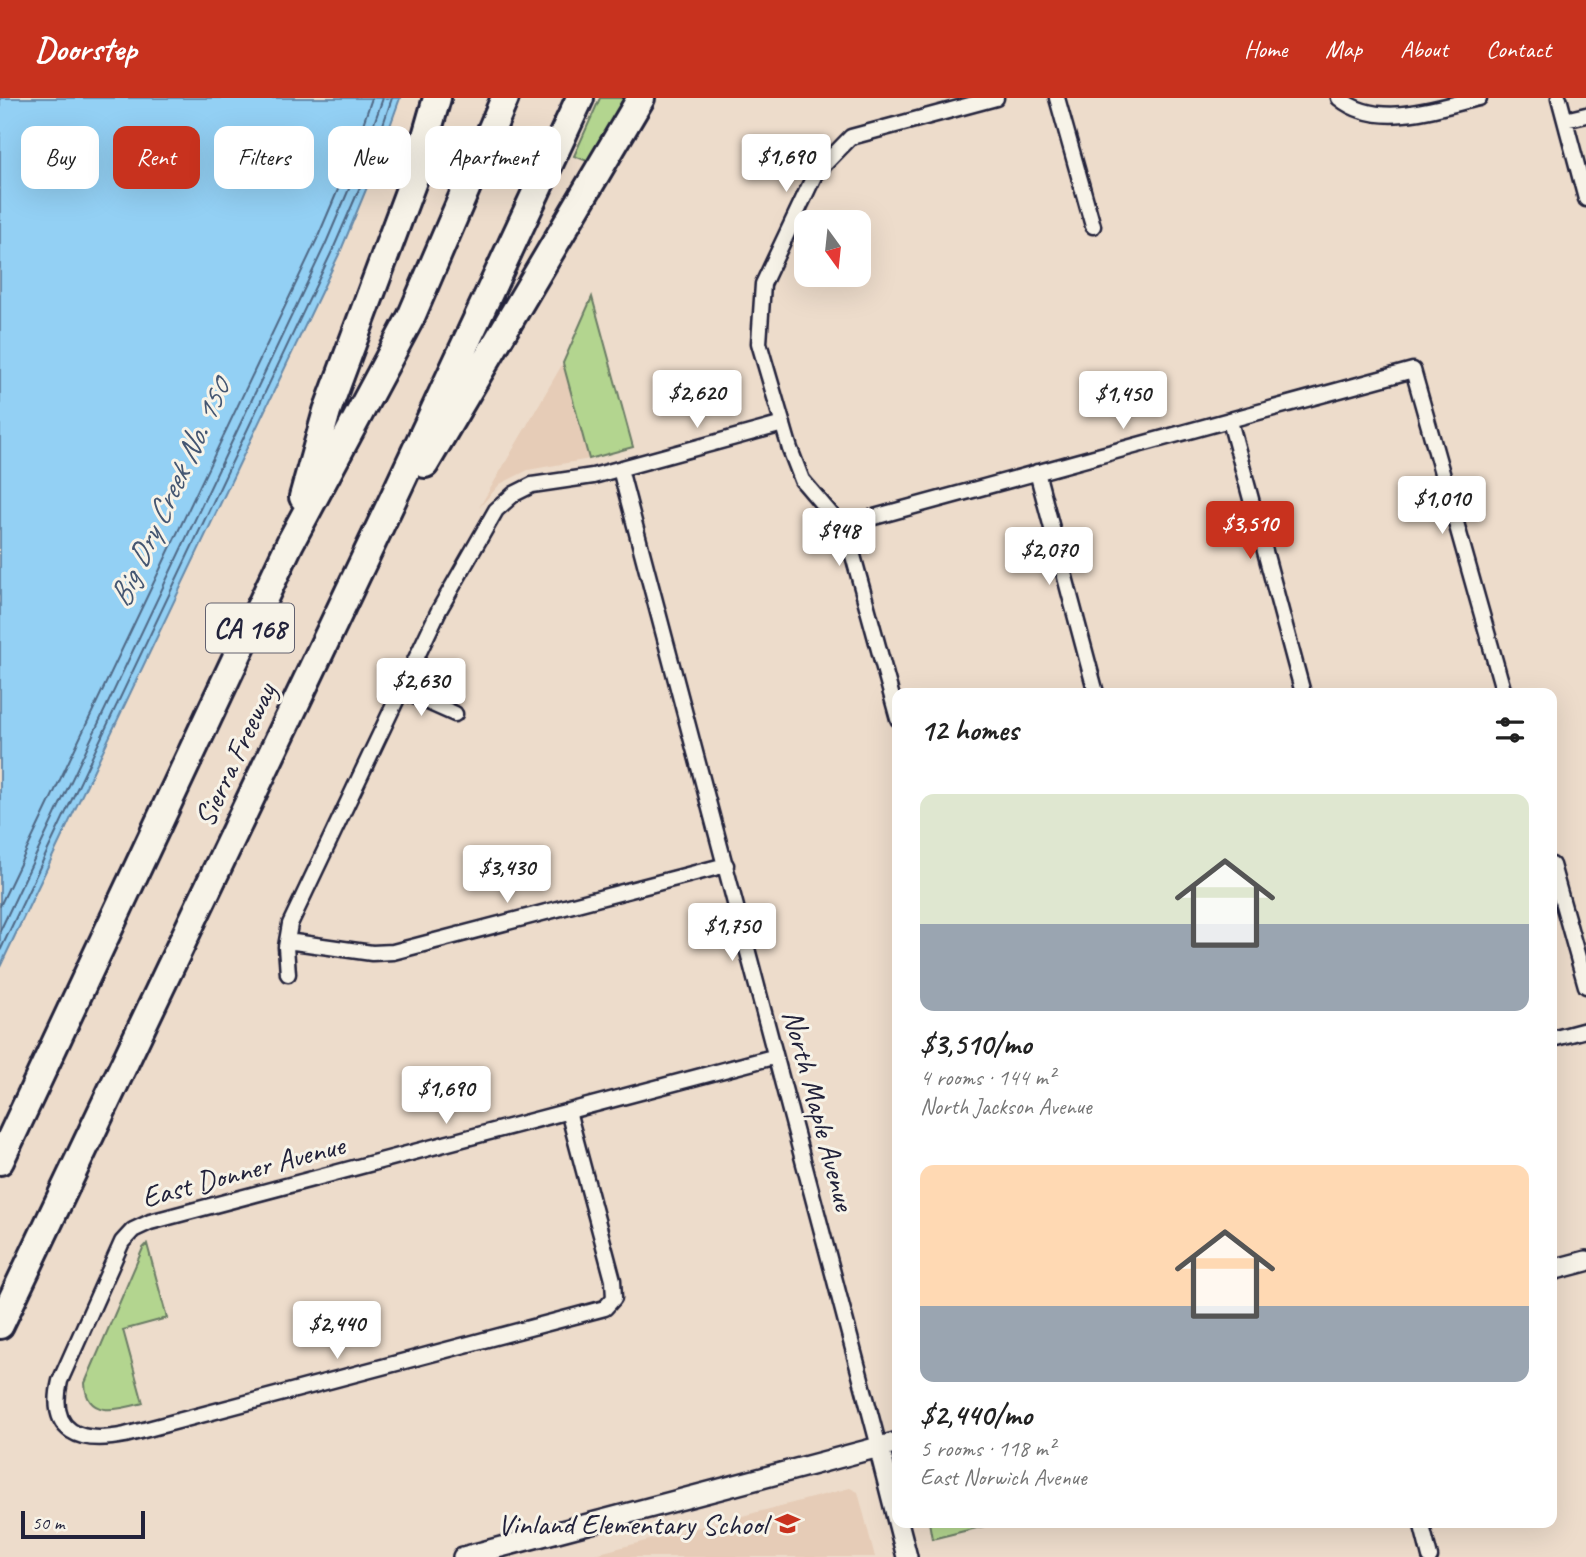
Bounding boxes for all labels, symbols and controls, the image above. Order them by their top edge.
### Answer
text: Doorstep [35,28,136,70]
text: Home [1244,34,1287,64]
text: Map [1325,34,1362,64]
text: About [1400,34,1448,64]
text: Contact [1486,34,1551,64]
chip: Buy [21,126,99,189]
chip: Rent [113,126,200,189]
chip: Filters [214,126,314,189]
chip: New [328,126,411,189]
chip: Apartment [425,126,561,189]
pin: $1,690 [729,134,843,194]
text: $1,690 [758,142,814,171]
north arrow [794,210,872,287]
map controls [794,210,871,287]
water label: Big Dry Creek No. 150 [99,367,243,613]
pin: $2,620 [640,370,754,430]
pin: $1,450 [1066,372,1180,431]
text: $2,620 [669,378,725,407]
text: $1,450 [1095,379,1151,408]
pin: $1,010 [1385,476,1499,536]
text: $1,010 [1414,484,1470,513]
pin: $3,510 [1193,502,1307,561]
pin: $948 [798,508,880,568]
text: $3,510 [1222,509,1278,538]
text: $948 [818,516,860,545]
pin: $2,070 [992,528,1106,587]
text: $2,070 [1021,535,1077,564]
road number: CA 168 [206,603,294,652]
pin: $2,630 [364,658,478,718]
text: $2,630 [393,666,449,695]
street label: Sierra Freeway [185,676,285,833]
text: 12 homes [920,711,1018,749]
icon: filters [1491,711,1529,749]
icon: home [1162,840,1288,966]
pin: $3,430 [450,846,564,905]
text: $3,430 [479,853,535,882]
pin: $1,750 [675,904,789,963]
text: $1,750 [704,911,760,940]
street label: North Maple Avenue [774,1005,865,1217]
text: $3,510/mo [920,1025,1031,1063]
text: 4 rooms · 144 m² [920,1063,1055,1092]
pin: $1,690 [389,1066,503,1126]
text: $1,690 [418,1074,474,1103]
text: North Jackson Avenue [920,1092,1091,1121]
street label: East Donner Avenue [138,1125,351,1216]
icon: home [1162,1211,1288,1337]
pin: $2,440 [280,1302,394,1361]
text: $2,440 [309,1309,365,1338]
text: $2,440/mo [920,1396,1032,1434]
text: 5 rooms · 118 m² [920,1434,1055,1463]
text: East Norwich Avenue [920,1463,1087,1492]
place label: Vinland Elementary School [498,1505,772,1543]
scale bar [21,1508,145,1540]
school or university icon: Vinland Elementary School [773,1510,801,1538]
text: 50 m [32,1511,64,1535]

